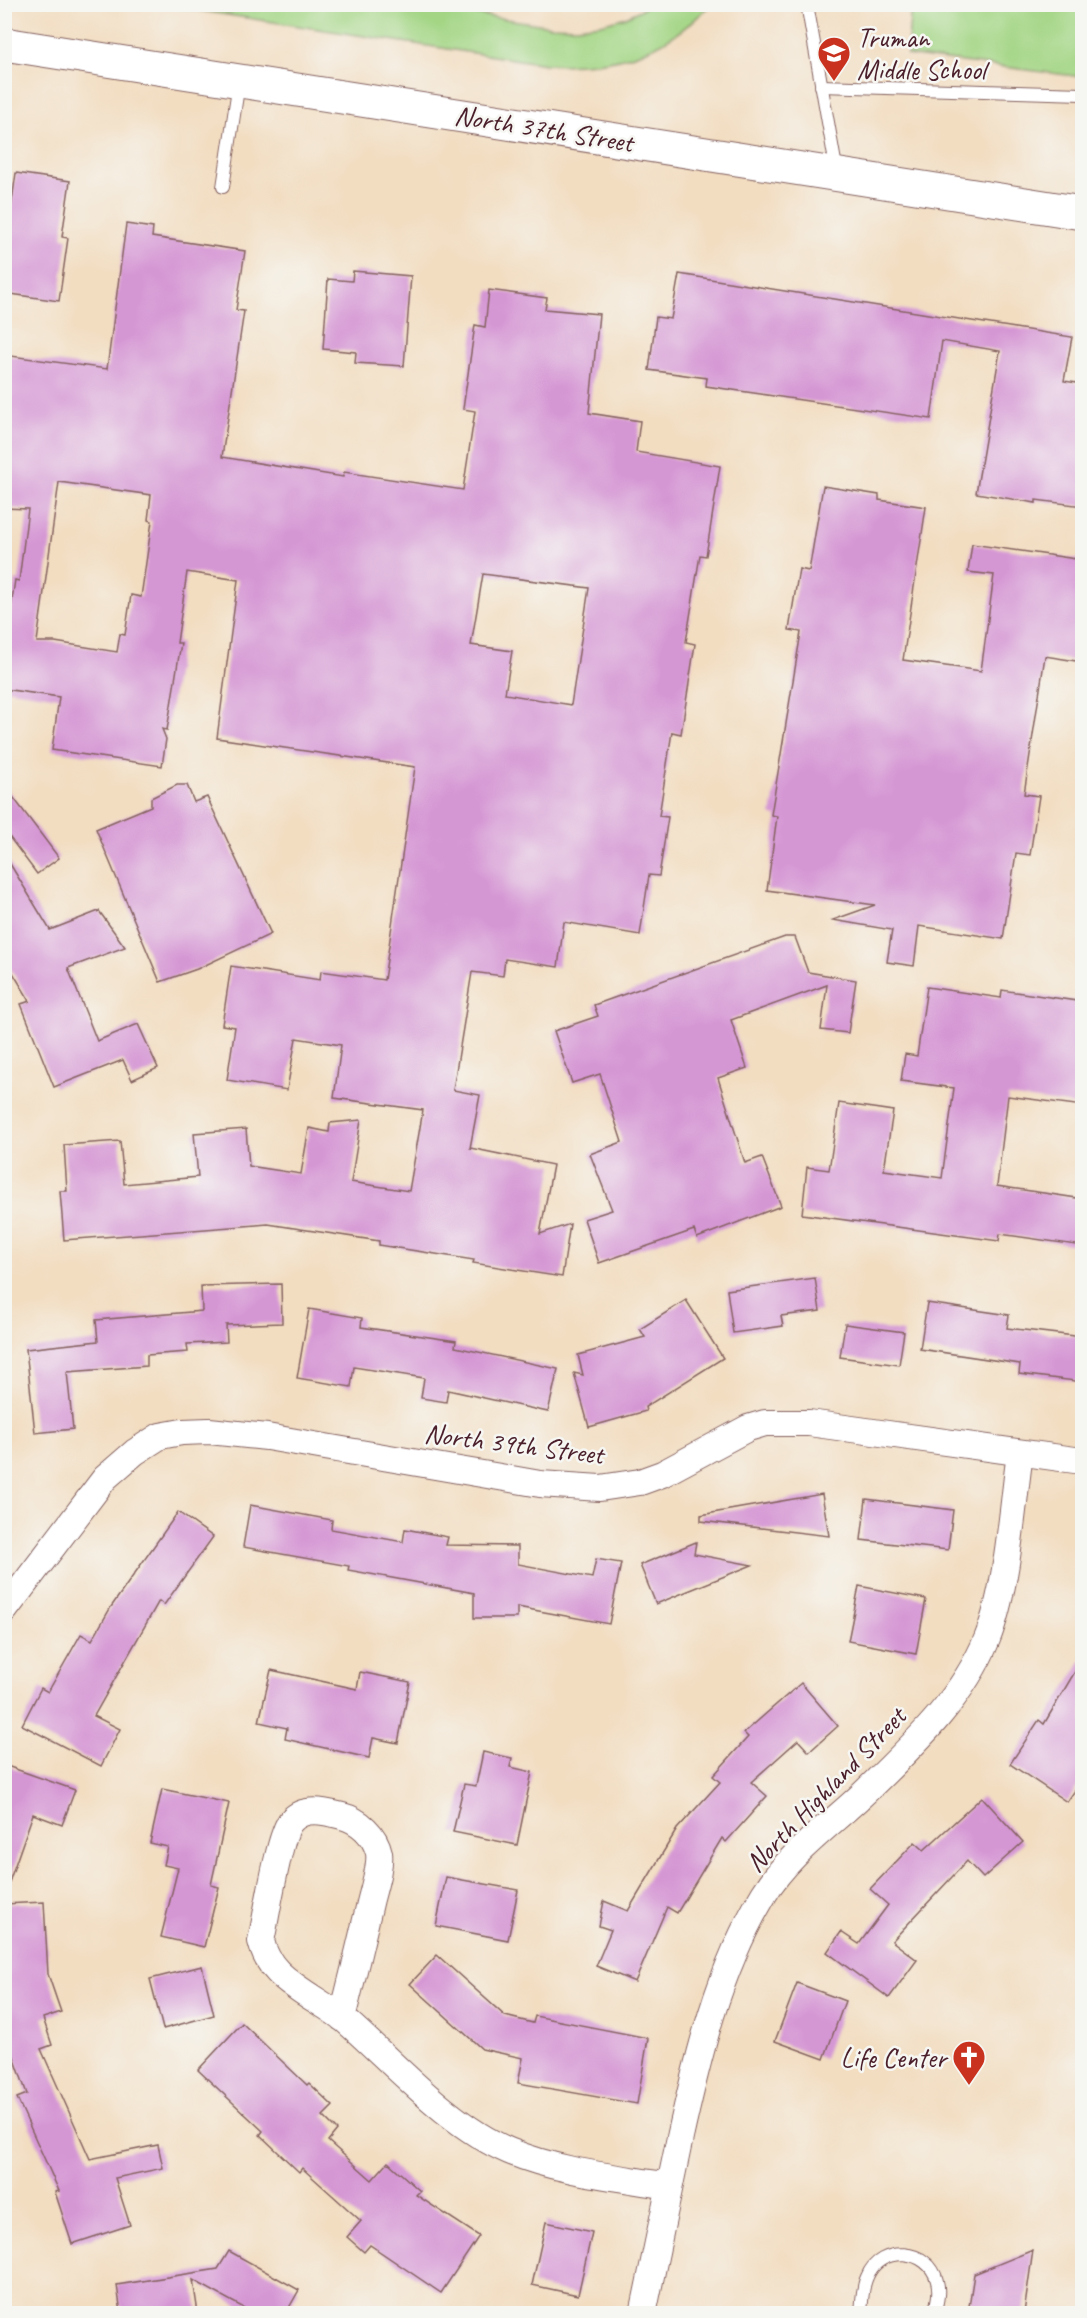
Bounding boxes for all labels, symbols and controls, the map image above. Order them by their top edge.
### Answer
place label: Truman Middle School [857,20,991,87]
school or university icon: Truman Middle School [816,35,852,82]
street label: North 37th Street [452,97,638,160]
street label: North 39th Street [423,1415,608,1472]
street label: North Highland Street [738,1697,915,1879]
church icon: Life Center [951,2039,987,2086]
place label: Life Center [841,2040,949,2075]

